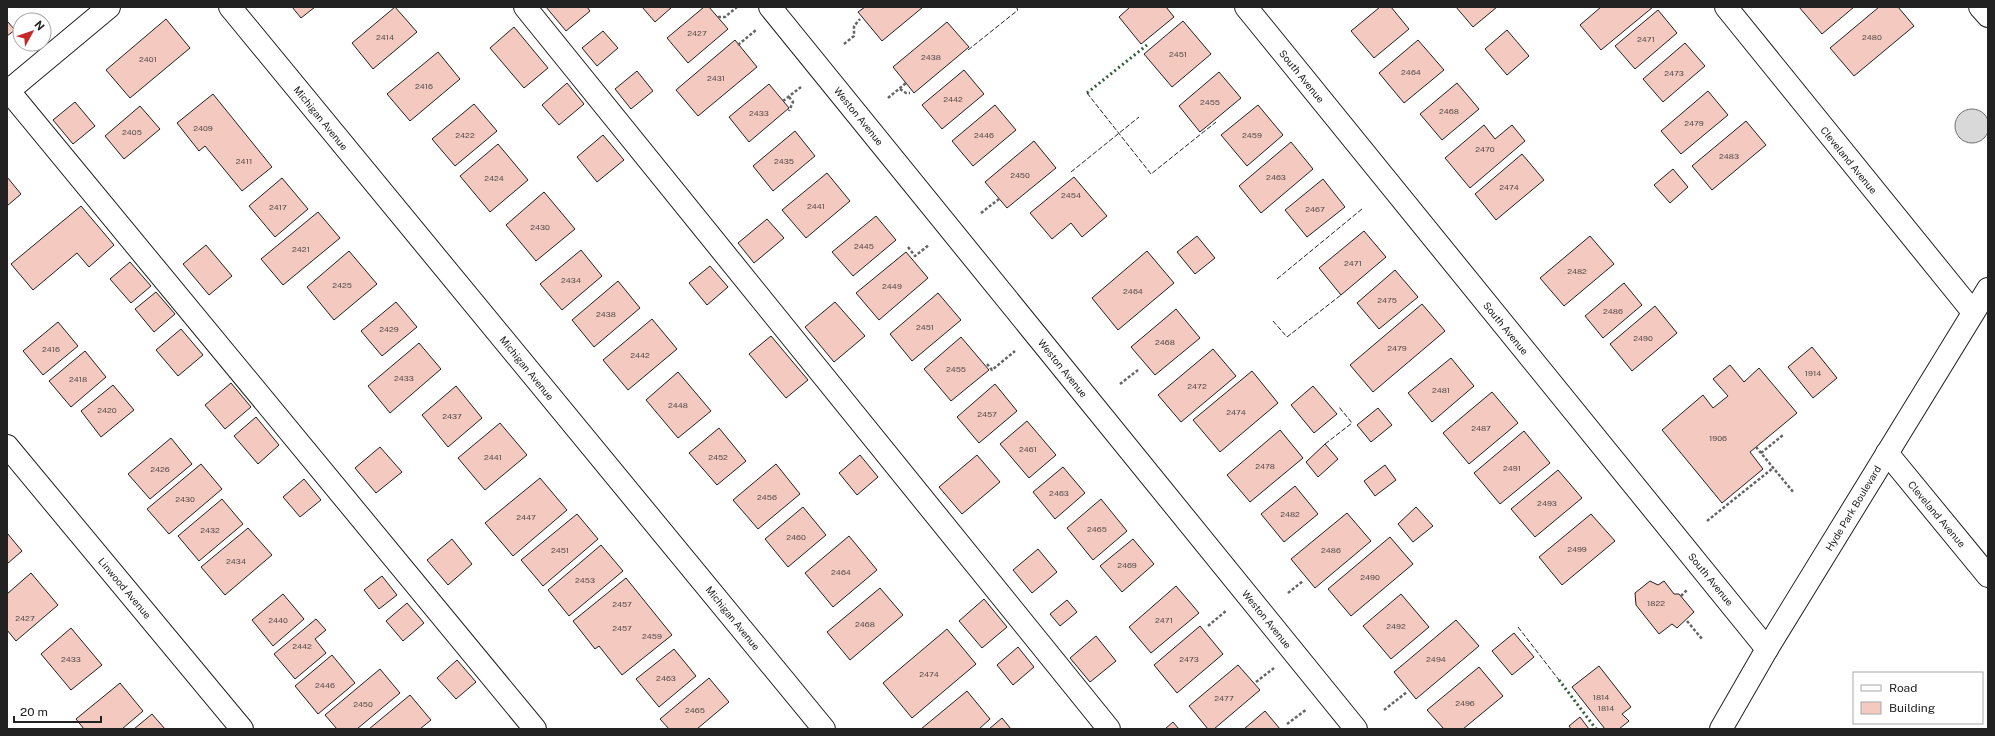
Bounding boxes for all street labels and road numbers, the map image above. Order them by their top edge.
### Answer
street label: South Avenue [1277,47,1327,105]
street label: Michigan Avenue [291,83,351,153]
street label: Weston Avenue [832,84,886,148]
street label: Cleveland Avenue [1818,124,1880,196]
street label: South Avenue [1481,299,1531,357]
street label: Michigan Avenue [497,333,557,403]
street label: Weston Avenue [1036,336,1090,400]
street label: Hyde Park Boulevard [1823,463,1883,553]
street label: Cleveland Avenue [1906,478,1968,550]
street label: South Avenue [1686,550,1736,608]
street label: Linwood Avenue [96,555,154,621]
street label: Michigan Avenue [703,583,763,653]
street label: Weston Avenue [1240,587,1294,651]

